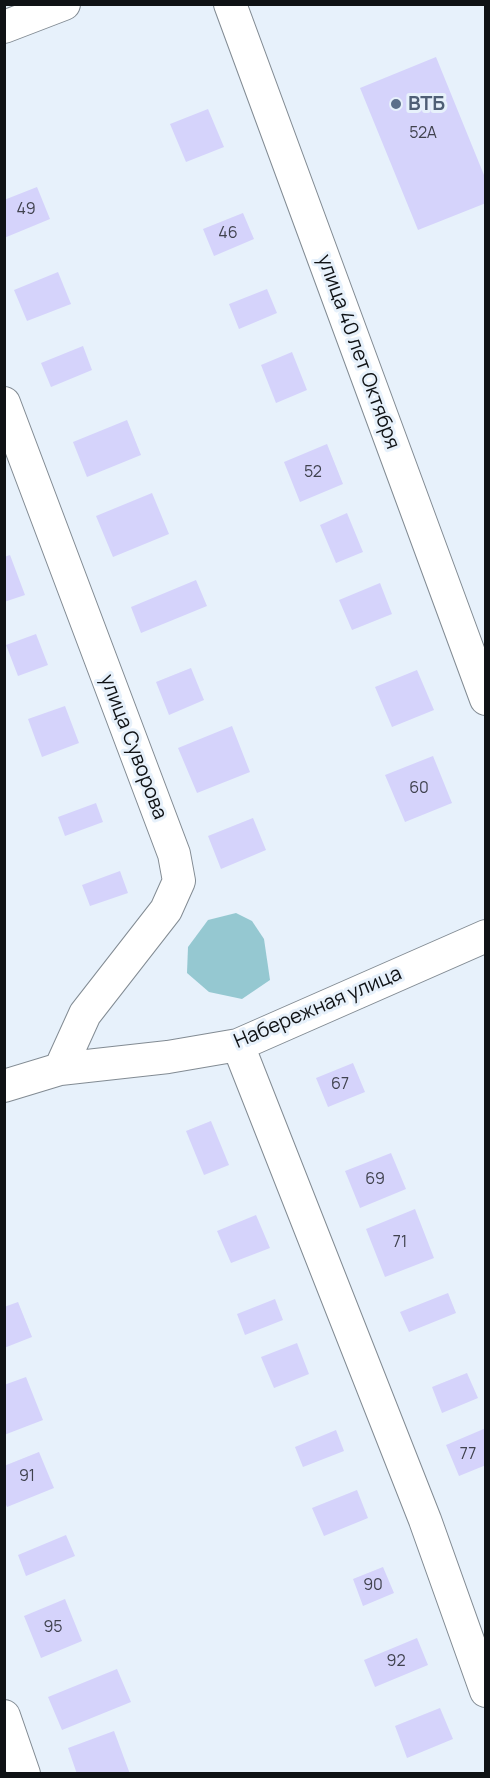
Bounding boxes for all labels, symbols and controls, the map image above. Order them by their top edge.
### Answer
place label: ВТБ [408,92,445,116]
marker: ВТБ [389,97,403,111]
house number: 52А [409,124,437,144]
house number: 49 [16,200,36,220]
house number: 46 [218,224,238,244]
street label: улица 40 лет Октября [312,251,404,453]
house number: 52 [304,463,322,483]
street label: улица Суворова [94,671,172,823]
house number: 60 [409,779,429,799]
street label: Набережная улица [231,962,405,1054]
house number: 67 [331,1075,349,1095]
house number: 69 [365,1170,385,1190]
house number: 71 [393,1233,407,1253]
house number: 77 [460,1445,476,1465]
house number: 91 [19,1467,35,1487]
house number: 90 [363,1576,383,1596]
house number: 95 [43,1618,63,1638]
house number: 92 [386,1652,406,1672]

